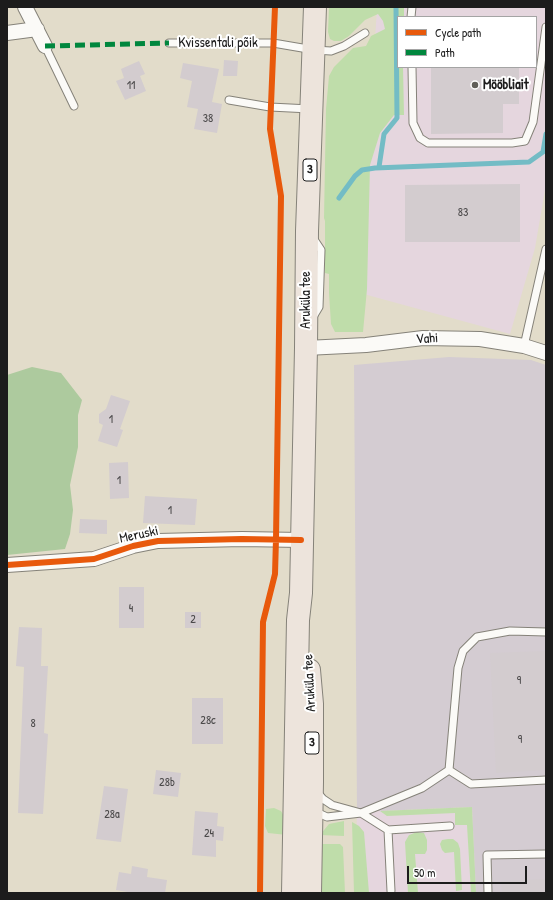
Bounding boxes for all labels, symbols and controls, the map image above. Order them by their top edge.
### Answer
legend [397,16,537,68]
text: Cycle path [435,24,481,41]
street label: Kvissentali põik [178,35,258,51]
text: Path [435,44,455,61]
place label: Mööbliait [483,77,529,93]
house number: 11 [127,79,135,93]
marker: Mööbliait [470,80,480,90]
house number: 38 [203,112,213,126]
road number: 3 [303,159,317,181]
house number: 83 [458,206,468,220]
street label: Aruküla tee [298,271,314,329]
street label: Vahi [415,330,439,348]
house number: 1 [109,413,113,427]
house number: 1 [117,474,121,488]
house number: 1 [168,504,172,518]
street label: Meruski [118,523,160,547]
house number: 4 [129,602,133,616]
house number: 2 [190,613,196,627]
street label: Aruküla tee [300,654,320,712]
house number: 9 [517,674,521,688]
house number: 28c [200,714,216,728]
house number: 8 [30,717,36,731]
road number: 3 [305,732,319,754]
house number: 9 [518,733,522,747]
house number: 28b [159,776,175,790]
house number: 28a [104,808,120,822]
house number: 24 [204,827,214,841]
scale bar [409,858,529,884]
text: 50 m [414,864,435,881]

